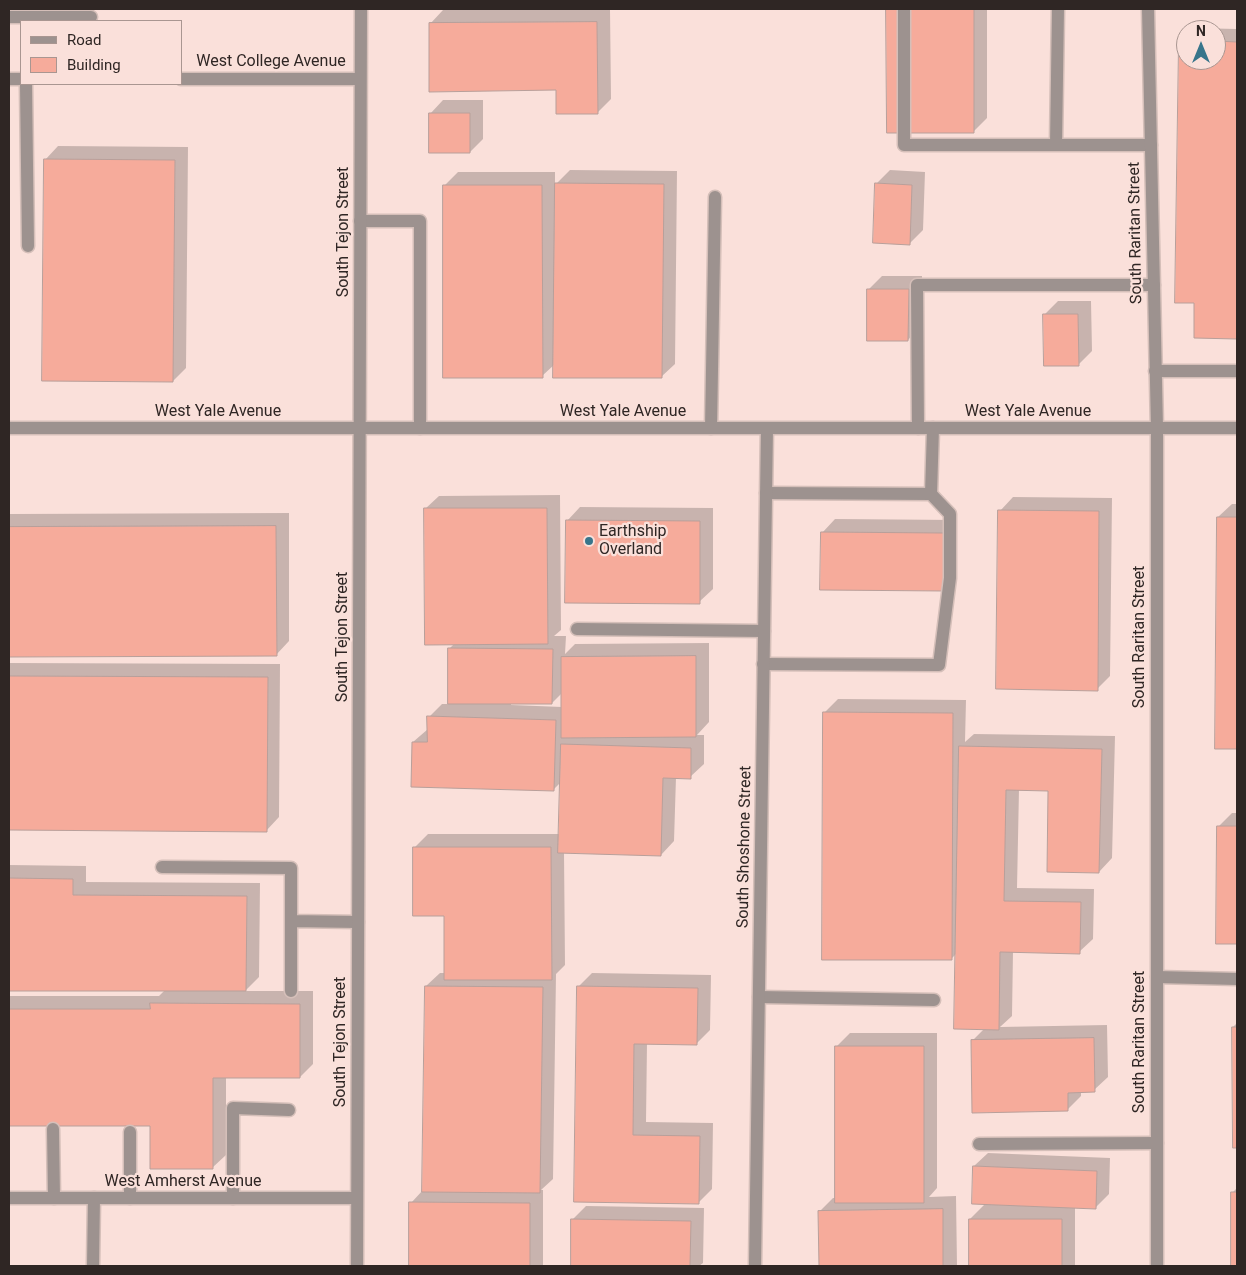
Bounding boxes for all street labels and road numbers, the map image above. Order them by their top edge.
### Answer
street label: West College Avenue [196,52,346,72]
street label: South Raritan Street [1125,162,1147,304]
street label: South Tejon Street [334,167,354,297]
street label: West Yale Avenue [155,402,281,422]
street label: West Yale Avenue [560,402,686,422]
street label: West Yale Avenue [965,402,1091,422]
street label: South Raritan Street [1130,566,1150,708]
street label: South Tejon Street [333,572,353,702]
street label: South Shoshone Street [734,766,756,928]
street label: South Raritan Street [1130,971,1150,1113]
street label: South Tejon Street [331,977,351,1107]
street label: West Amherst Avenue [105,1172,261,1192]

